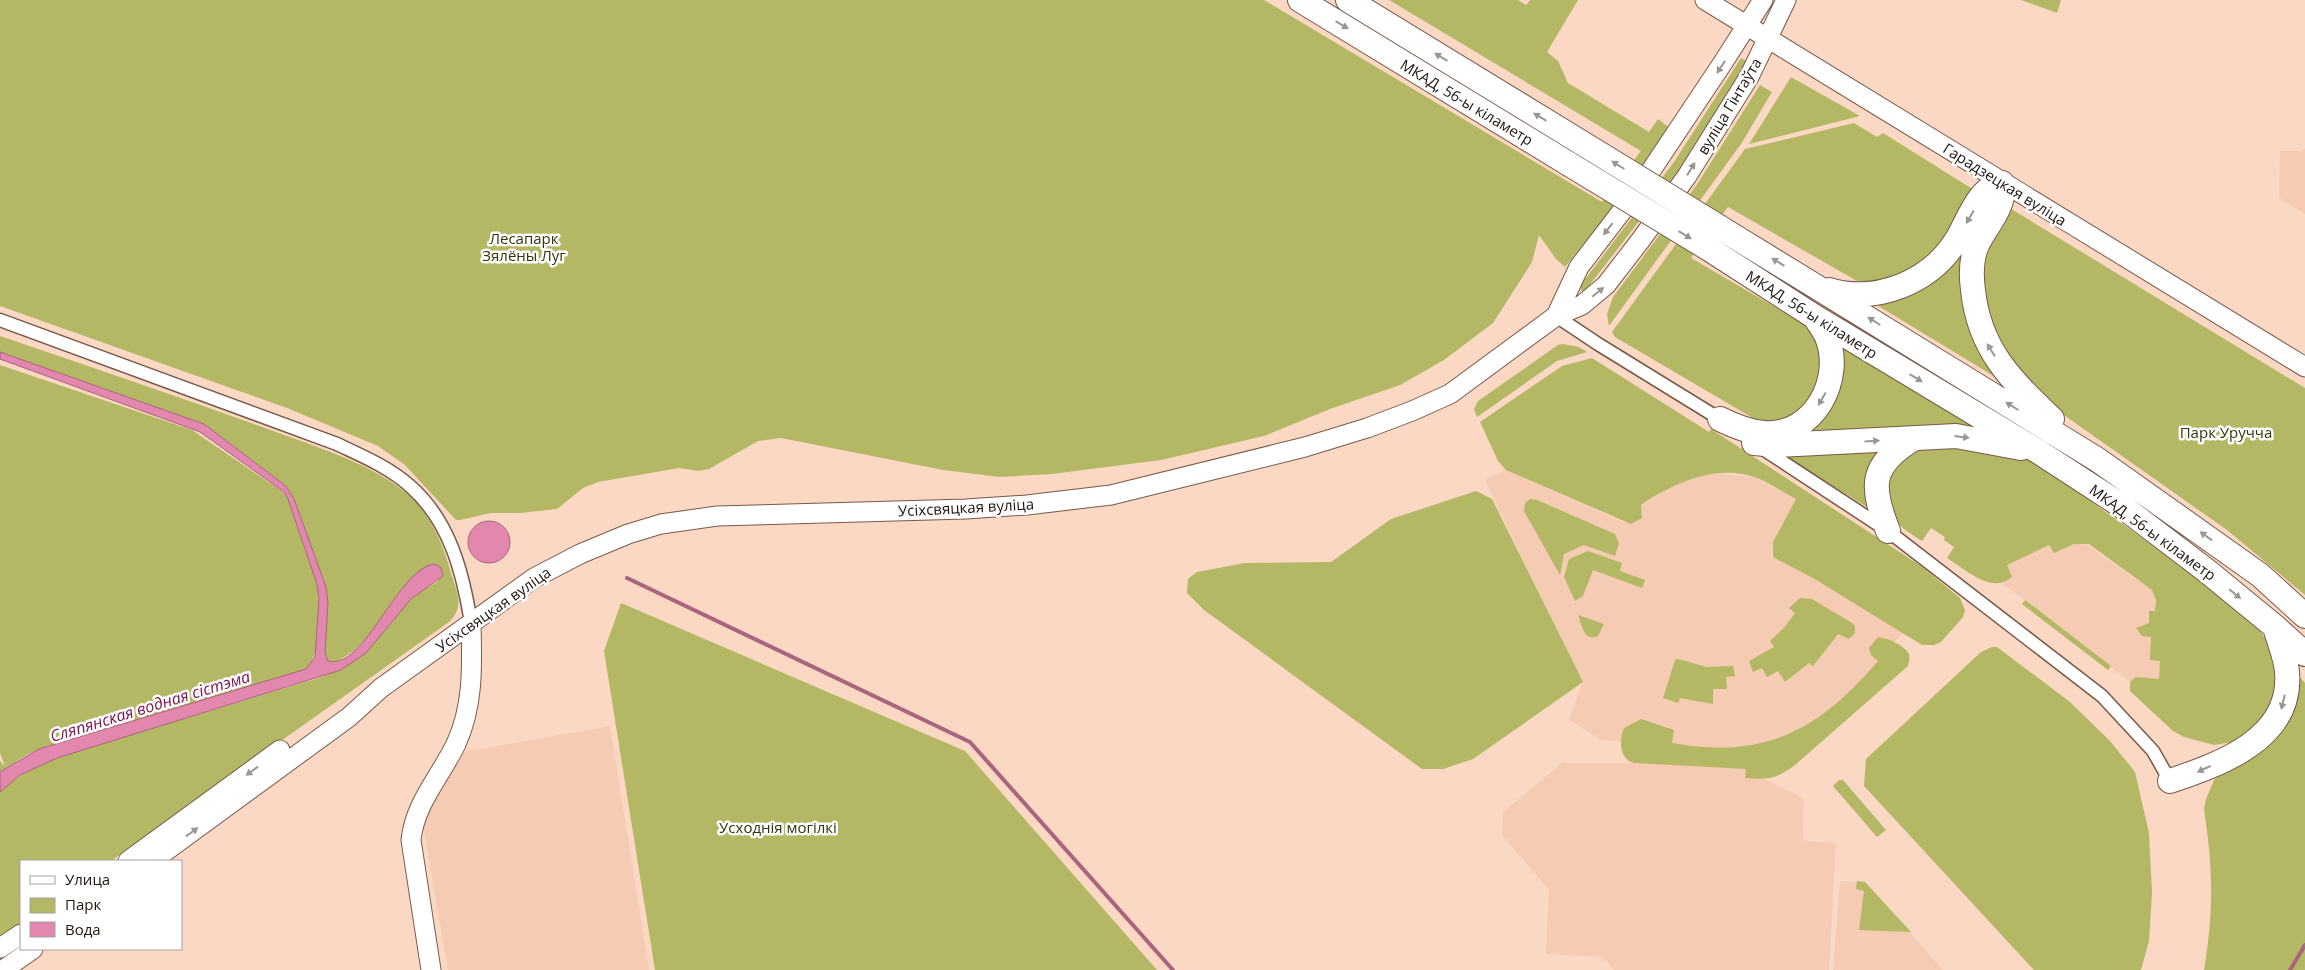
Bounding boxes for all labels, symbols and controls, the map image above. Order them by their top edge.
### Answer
one-way arrow [1335,21,1348,30]
one-way arrow [1435,52,1448,62]
street label: МКАД, 56-ы кіламетр [1397,54,1537,150]
street label: вуліца Гінтаўта [1692,54,1766,158]
one-way arrow [1716,60,1726,73]
one-way arrow [1534,113,1547,122]
street label: Гарадзецкая вуліца [1940,138,2070,230]
one-way arrow [1611,160,1624,169]
one-way arrow [1687,162,1696,175]
one-way arrow [1966,210,1975,223]
one-way arrow [1603,222,1613,236]
park label: Лесапарк Зялёны Луг [482,228,566,265]
one-way arrow [1679,230,1692,239]
one-way arrow [1772,258,1785,267]
street label: МКАД, 56-ы кіламетр [1742,265,1882,363]
one-way arrow [1591,286,1604,297]
one-way arrow [1867,316,1881,326]
one-way arrow [1987,344,1996,357]
one-way arrow [1910,374,1923,383]
one-way arrow [1818,392,1827,405]
one-way arrow [2006,402,2019,411]
park label: Парк Уручча [2180,422,2272,442]
one-way arrow [1954,433,1970,441]
one-way arrow [1864,436,1880,444]
street label: МКАД, 56-ы кіламетр [2086,479,2220,585]
street label: Усіхсвяцкая вуліца [898,493,1034,521]
one-way arrow [2200,531,2213,541]
street label: Усіхсвяцкая вуліца [432,562,554,656]
one-way arrow [2228,588,2241,599]
water label: Сляпянская водная сістэма [47,665,253,747]
one-way arrow [2279,695,2287,710]
one-way arrow [2197,765,2211,773]
one-way arrow [245,766,259,776]
park label: Усходнія могілкі [719,817,837,837]
one-way arrow [185,828,198,838]
legend [20,860,182,950]
text: Улица [65,869,110,889]
text: Парк [65,894,101,914]
text: Вода [65,919,101,939]

